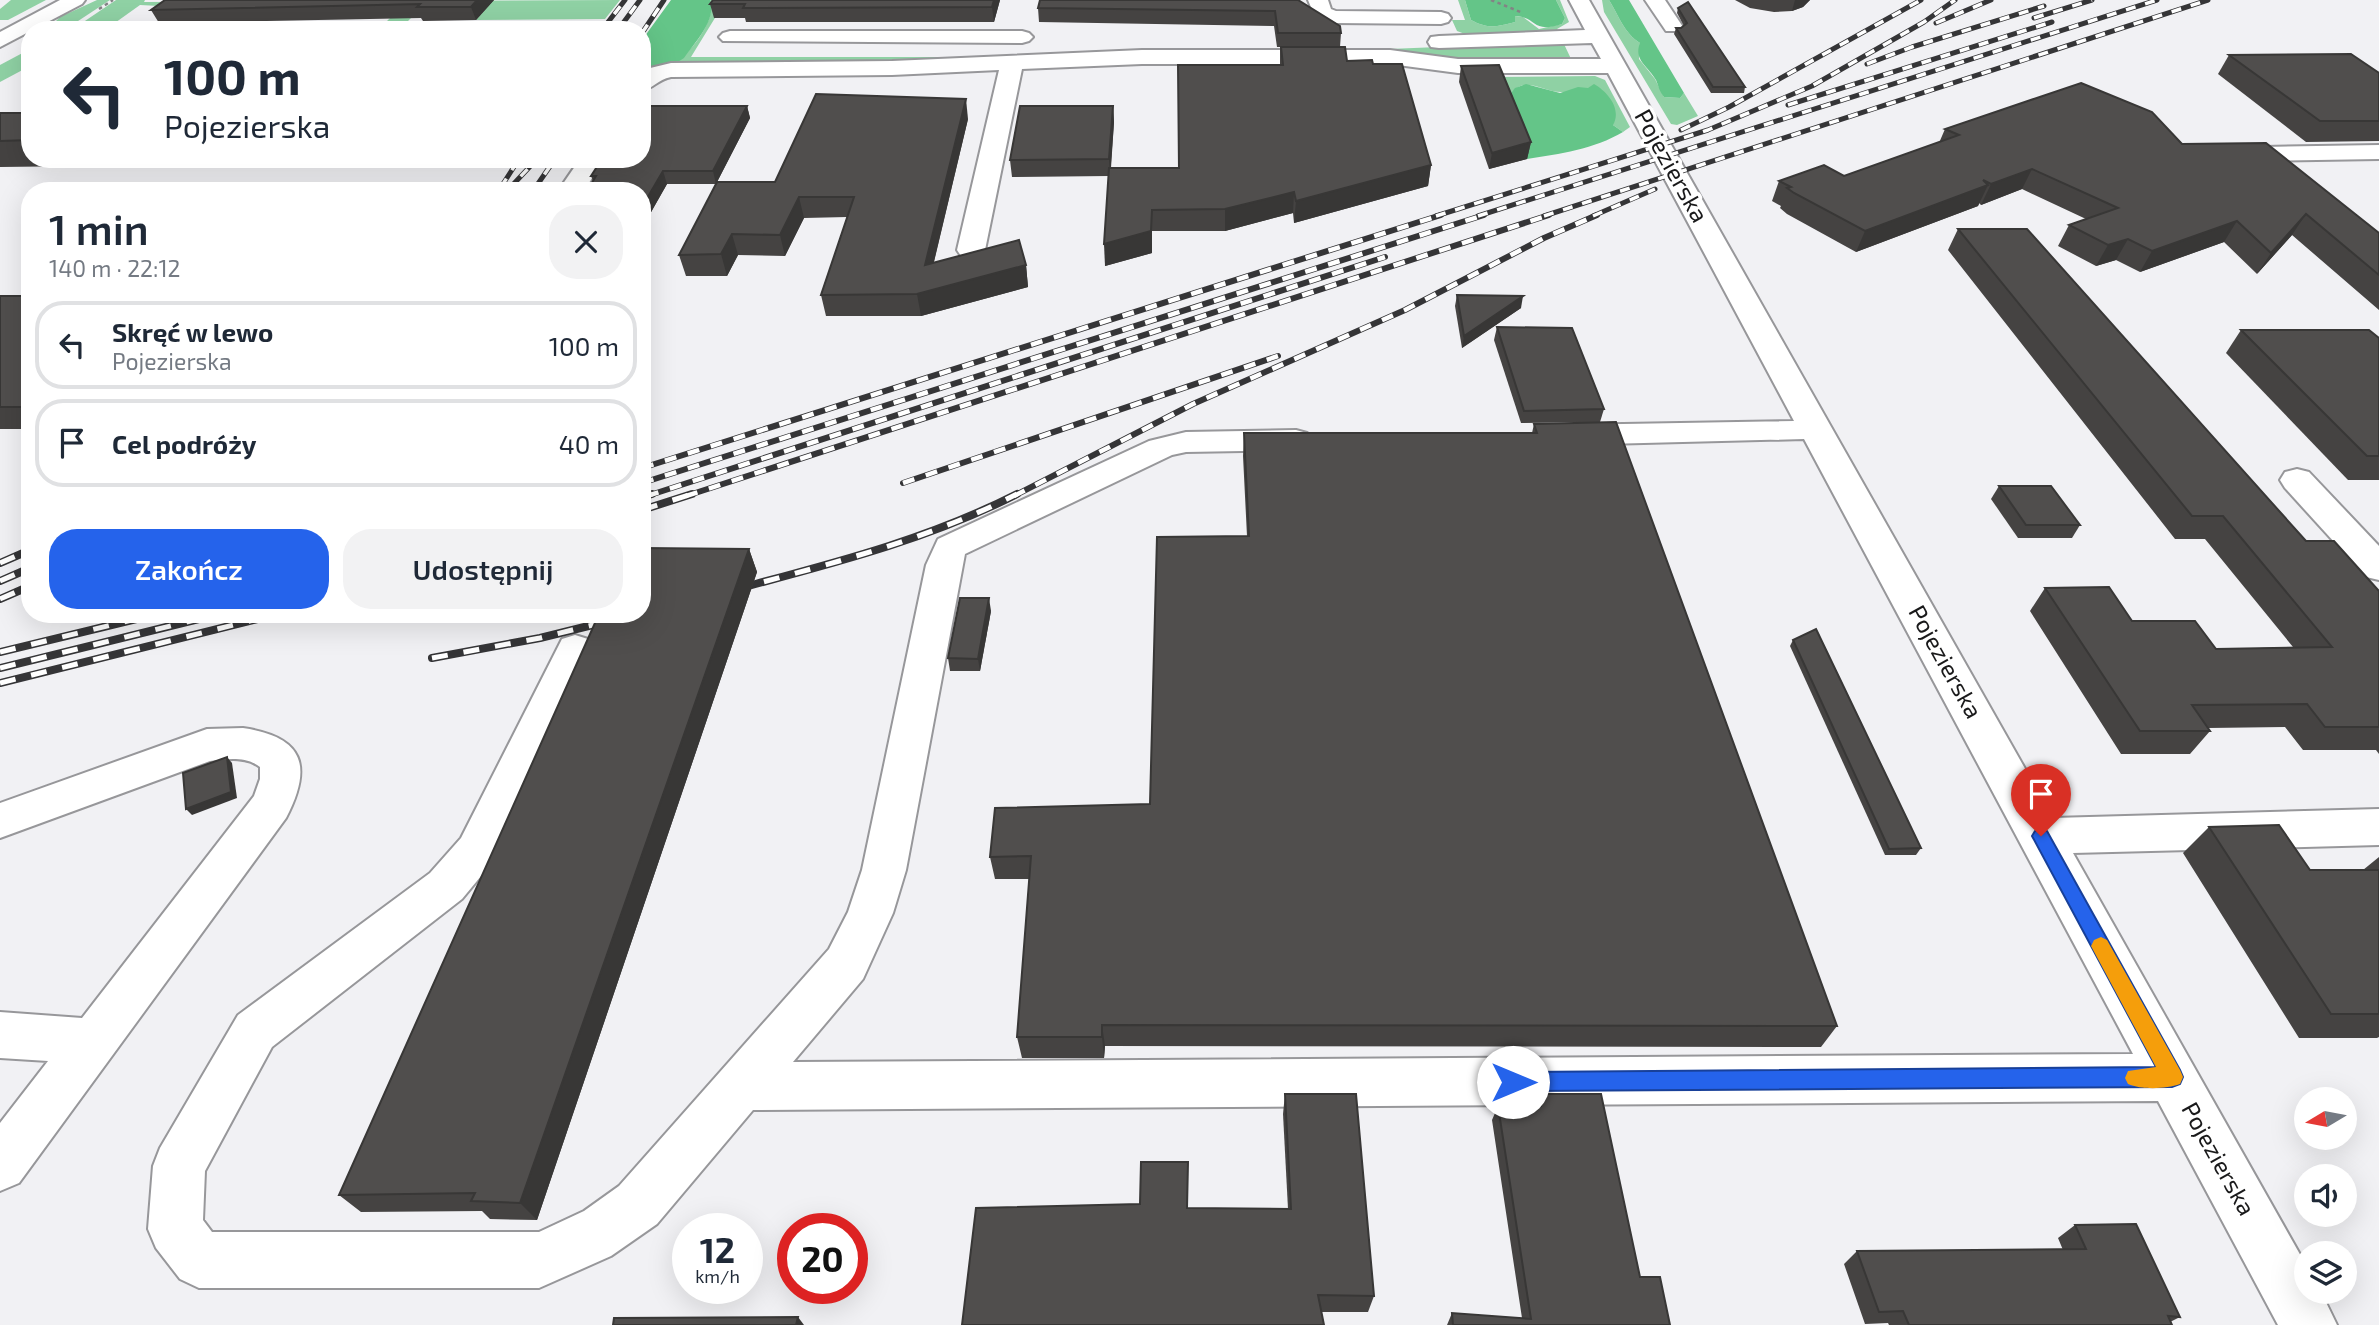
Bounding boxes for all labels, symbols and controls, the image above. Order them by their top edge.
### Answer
text: 100 m [164,46,301,105]
icon: left [49,49,140,140]
street label: Pojezierska [1629,104,1715,227]
text: Pojezierska [164,106,330,144]
text: 1 min [49,203,149,253]
button: close [549,205,623,279]
text: 140 m · 22:12 [49,254,181,282]
text: Skręć w lewo [112,316,273,347]
icon: left [53,326,91,364]
text: 100 m [549,330,619,361]
text: Pojezierska [112,347,232,375]
icon: arrive [53,424,91,462]
text: Cel podróży [112,428,257,459]
text: 40 m [559,428,619,459]
button: Zakończ [49,529,329,609]
button: Udostępnij [343,529,623,609]
street label: Pojezierska [1903,600,1989,723]
pin [2011,764,2071,836]
icon: arrive [2022,775,2060,813]
position arrow [1476,1045,1550,1119]
north arrow [2294,1087,2357,1150]
map controls [2294,1087,2357,1304]
street label: Pojezierska [2176,1097,2262,1220]
button: sound [2294,1164,2357,1227]
speed limit sign: 20 [777,1213,868,1304]
text: 12 [700,1228,735,1270]
button: layers [2294,1241,2357,1304]
text: km/h [695,1265,740,1287]

